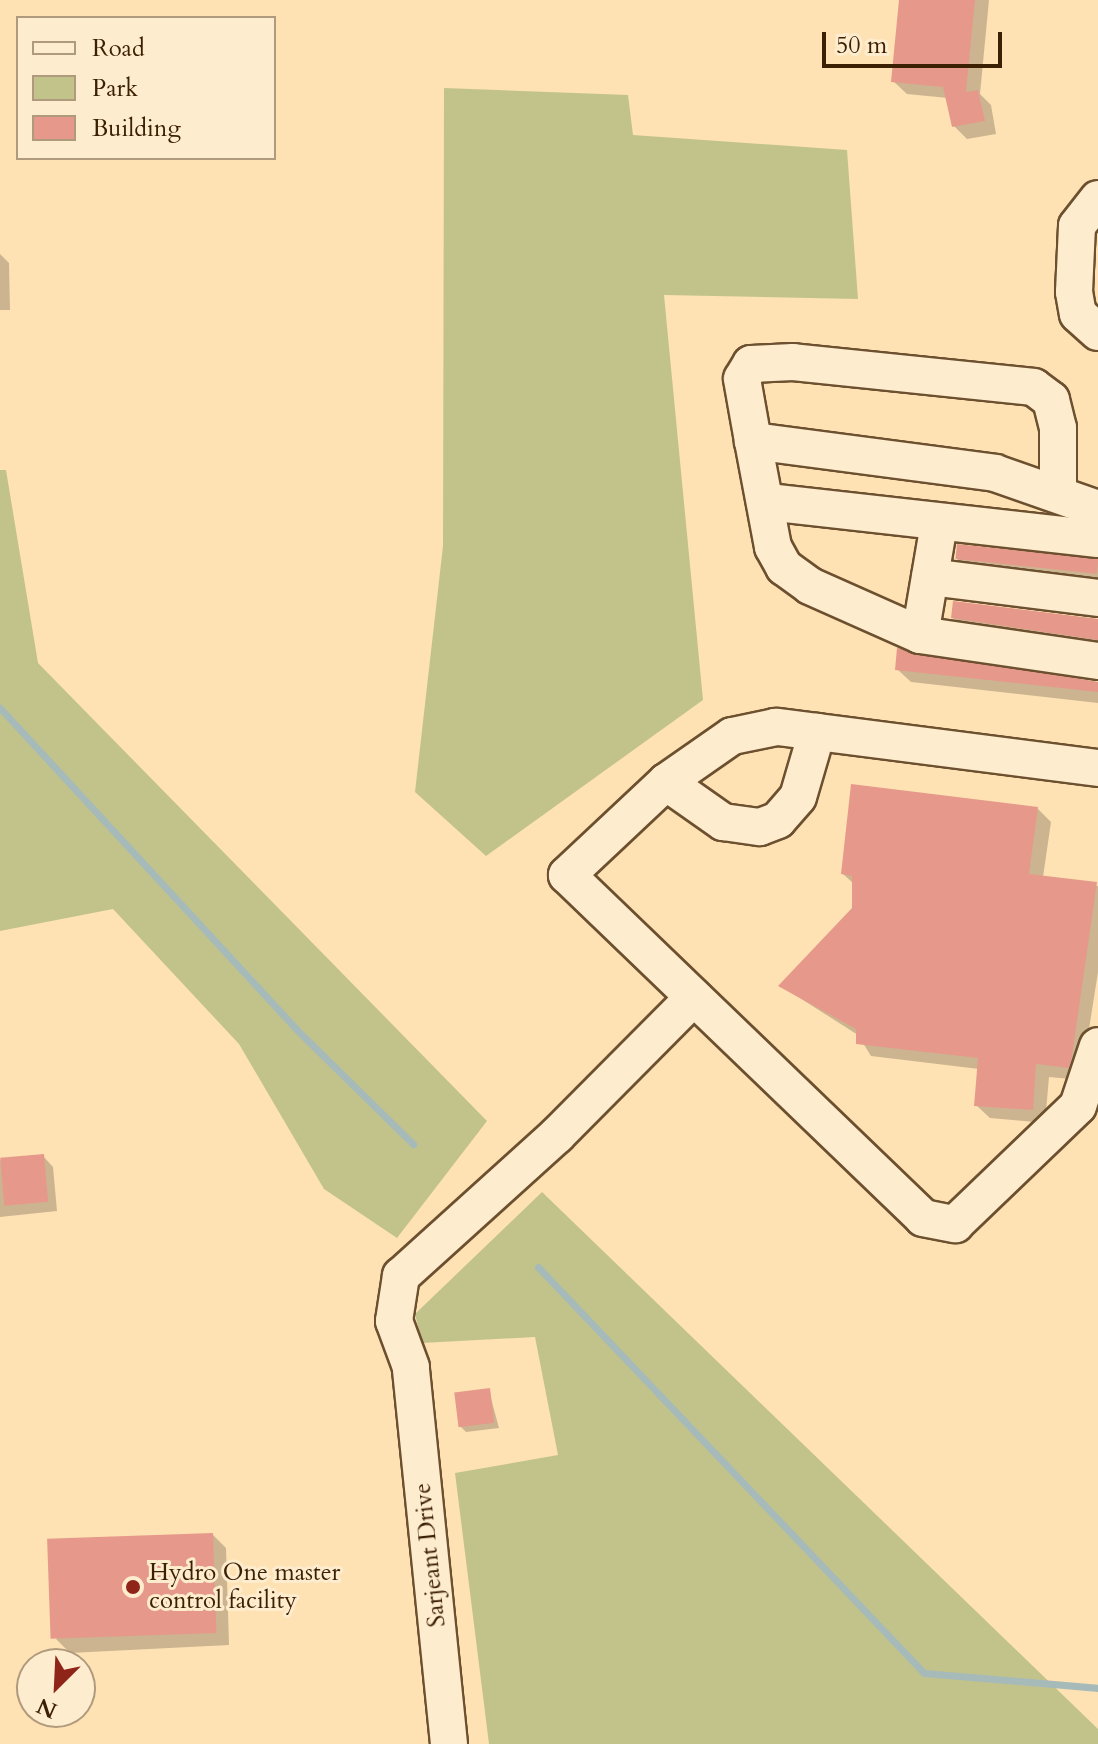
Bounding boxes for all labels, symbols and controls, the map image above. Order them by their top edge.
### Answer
legend [16,16,276,160]
scale bar [826,16,1006,66]
text: 50 m [836,29,887,62]
text: Road [92,32,145,65]
text: Park [92,72,138,105]
text: Building [92,112,181,145]
street label: Sarjeant Drive [408,1481,452,1629]
place label: Hydro One master control facility [149,1559,340,1615]
marker: Hydro One master control facility [124,1578,142,1596]
north arrow [16,1648,96,1728]
text: N [32,1691,62,1726]

